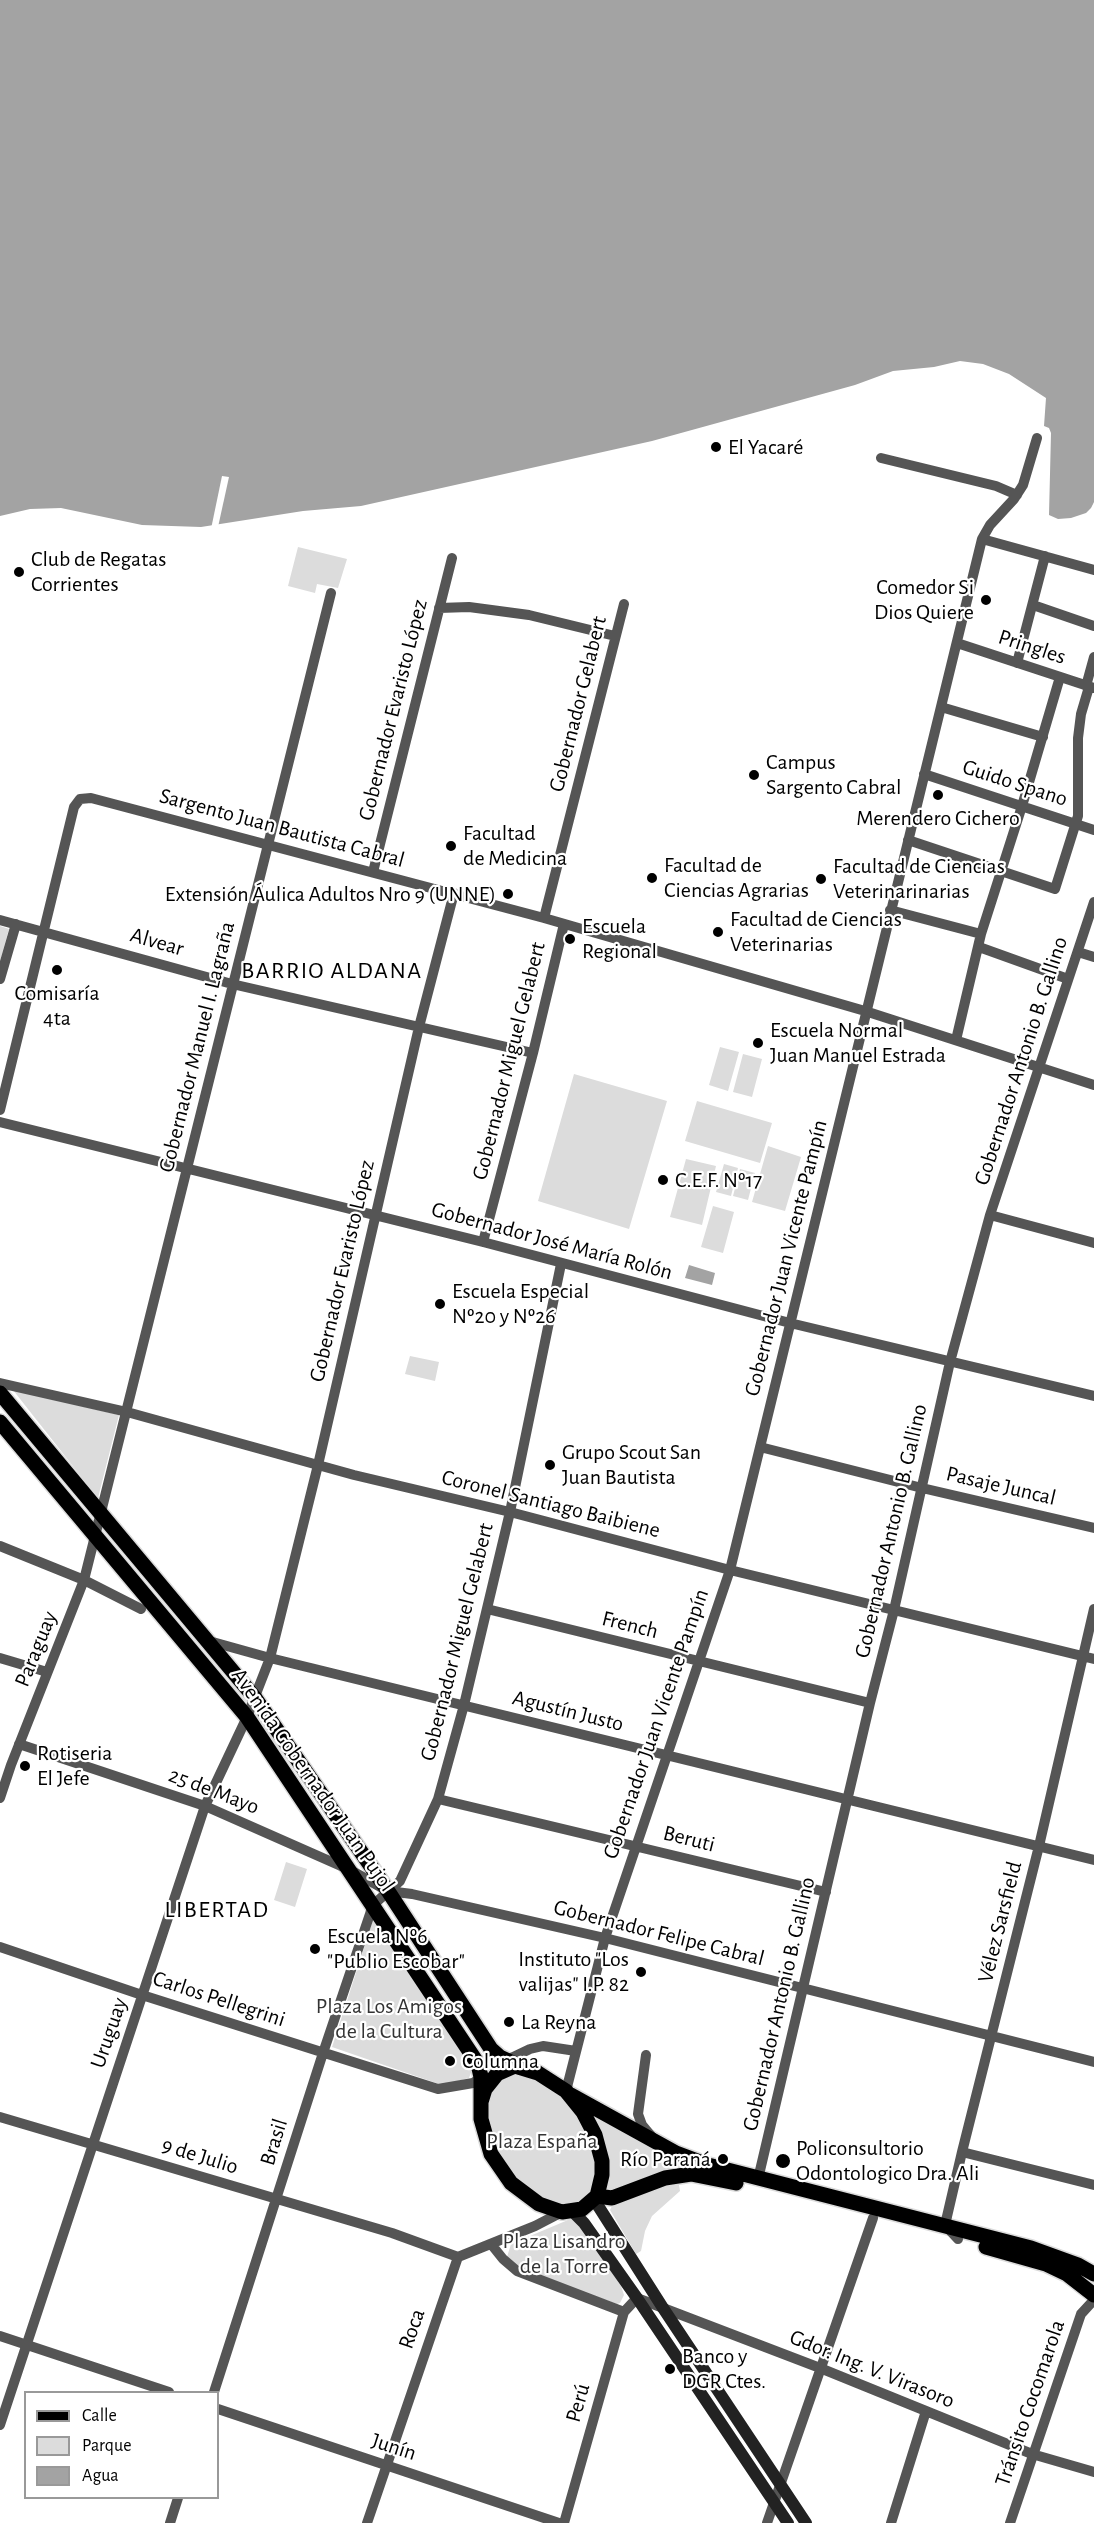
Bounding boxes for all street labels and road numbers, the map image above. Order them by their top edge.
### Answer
street label: Gobernador Evaristo López [353,597,433,823]
street label: Gobernador Gelabert [543,613,613,795]
street label: Pringles [995,624,1069,670]
street label: Guido Spano [959,754,1071,812]
street label: Sargento Juan Bautista Cabral [157,783,407,873]
street label: Gobernador Manuel I. Lagraña [153,919,241,1175]
street label: Alvear [127,922,187,962]
street label: Gobernador Antonio B. Gallino [968,933,1074,1189]
street label: Gobernador Miguel Gelabert [467,939,551,1183]
street label: Gobernador Juan Vicente Pampín [739,1117,833,1399]
street label: Gobernador Evaristo López [304,1157,380,1385]
street label: Gobernador José María Rolón [429,1196,675,1286]
street label: Gobernador Antonio B. Gallino [849,1402,933,1660]
street label: Pasaje Juncal [944,1461,1058,1511]
street label: Coronel Santiago Baibiene [439,1464,663,1544]
street label: Gobernador Miguel Gelabert [415,1520,499,1764]
street label: Gobernador Juan Vicente Pampín [597,1586,715,1862]
street label: French [599,1605,661,1645]
street label: Paraguay [9,1607,63,1691]
street label: Avenida Gobernador Juan Pujol [226,1663,400,1897]
street label: Agustín Justo [510,1684,626,1738]
street label: 25 de Mayo [165,1762,263,1820]
street label: Beruti [660,1820,718,1858]
street label: Vélez Sarsfield [972,1859,1028,1985]
street label: Gobernador Antonio B. Gallino [737,1875,821,2133]
street label: Gobernador Felipe Cabral [551,1894,767,1972]
street label: Carlos Pellegrini [149,1965,289,2033]
street label: Uruguay [85,1994,133,2072]
street label: Brasil [254,2115,294,2169]
street label: 9 de Julio [159,2132,241,2180]
street label: Roca [393,2305,431,2353]
street label: Tránsito Cocomarola [989,2316,1071,2490]
street label: Gdor. Ing. V. Virasoro [786,2324,958,2414]
street label: Perú [560,2381,596,2425]
street label: Junín [368,2427,420,2467]

